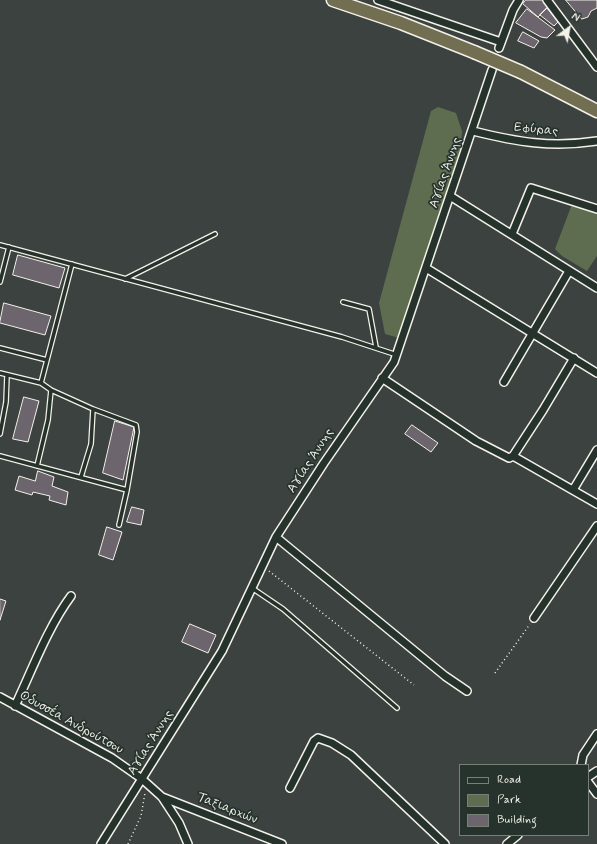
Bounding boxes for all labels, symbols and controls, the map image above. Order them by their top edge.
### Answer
north arrow [549,8,589,48]
text: N [569,10,582,26]
street label: Εφύρας [513,120,559,140]
street label: Αγίας Άννης [427,135,465,211]
street label: Αγίας Άννης [284,426,338,496]
street label: Οδυσσέα Ανδρούτσου [16,688,126,758]
street label: Αγίας Άννης [125,708,177,778]
legend [459,764,589,836]
text: Road [497,772,521,788]
street label: Ταξιαρχών [194,790,260,828]
text: Park [497,792,521,808]
text: Building [497,812,537,828]

